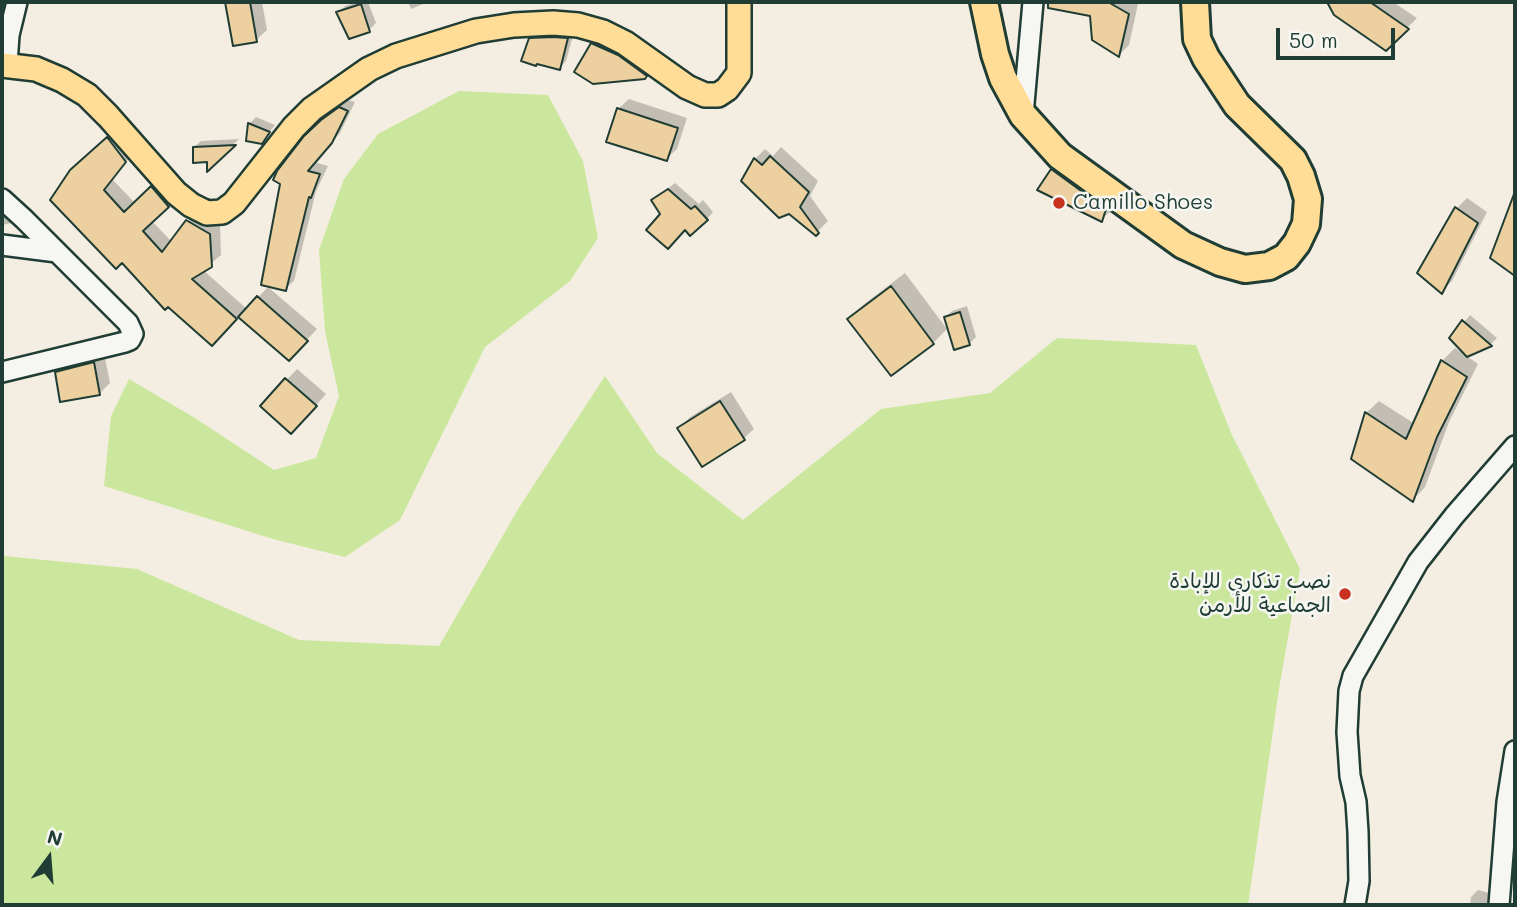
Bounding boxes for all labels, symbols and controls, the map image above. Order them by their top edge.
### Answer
scale bar [1279,14,1398,58]
text: 50 m [1289,26,1338,53]
place label: Camillo Shoes [1073,190,1213,216]
marker: Camillo Shoes [1051,195,1067,211]
place label: نصب تذكاري للإبادة الجماعية للأرمن [1169,569,1331,619]
marker: نصب تذكاري للإبادة الجماعية للأرمن [1337,586,1353,602]
north arrow [14,823,84,893]
text: N [45,823,65,851]

